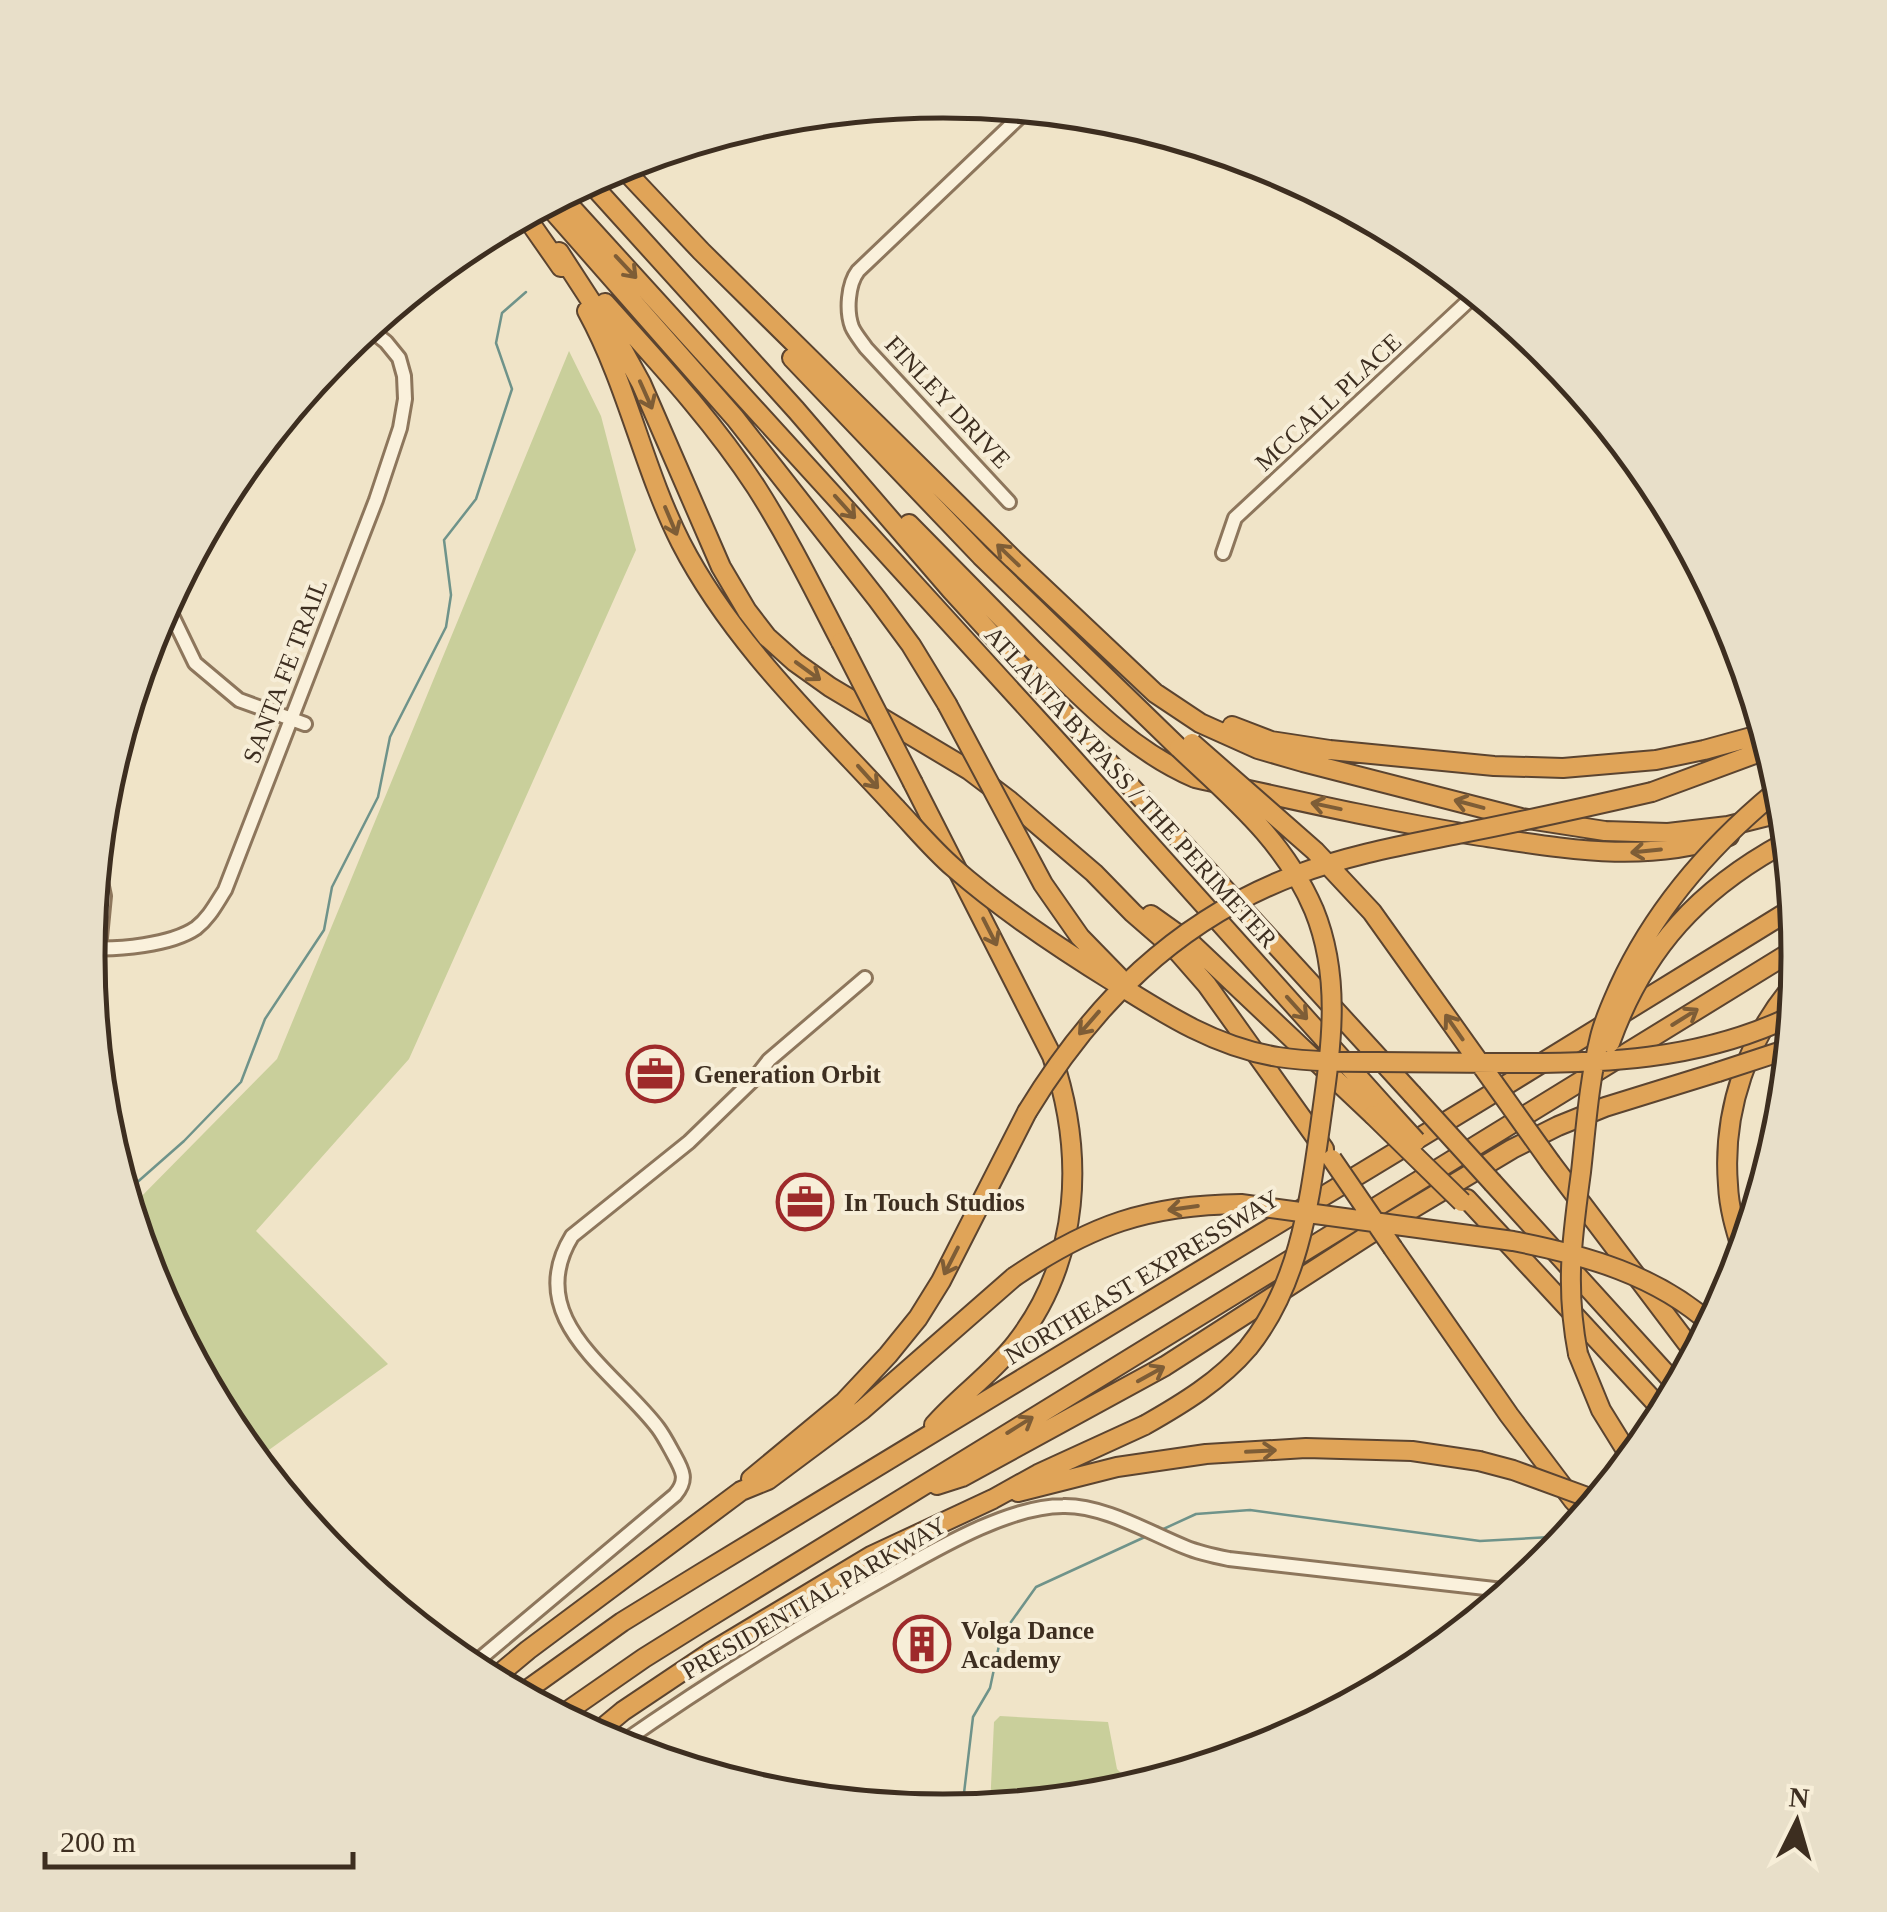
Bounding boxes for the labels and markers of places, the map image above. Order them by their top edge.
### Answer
office icon: Generation Orbit [625,1044,685,1104]
place label: Generation Orbit [694,1061,881,1088]
office icon: In Touch Studios [775,1172,835,1232]
place label: In Touch Studios [844,1189,1025,1216]
building icon: Volga Dance Academy [892,1614,952,1674]
place label: Volga Dance Academy [961,1617,1094,1673]

